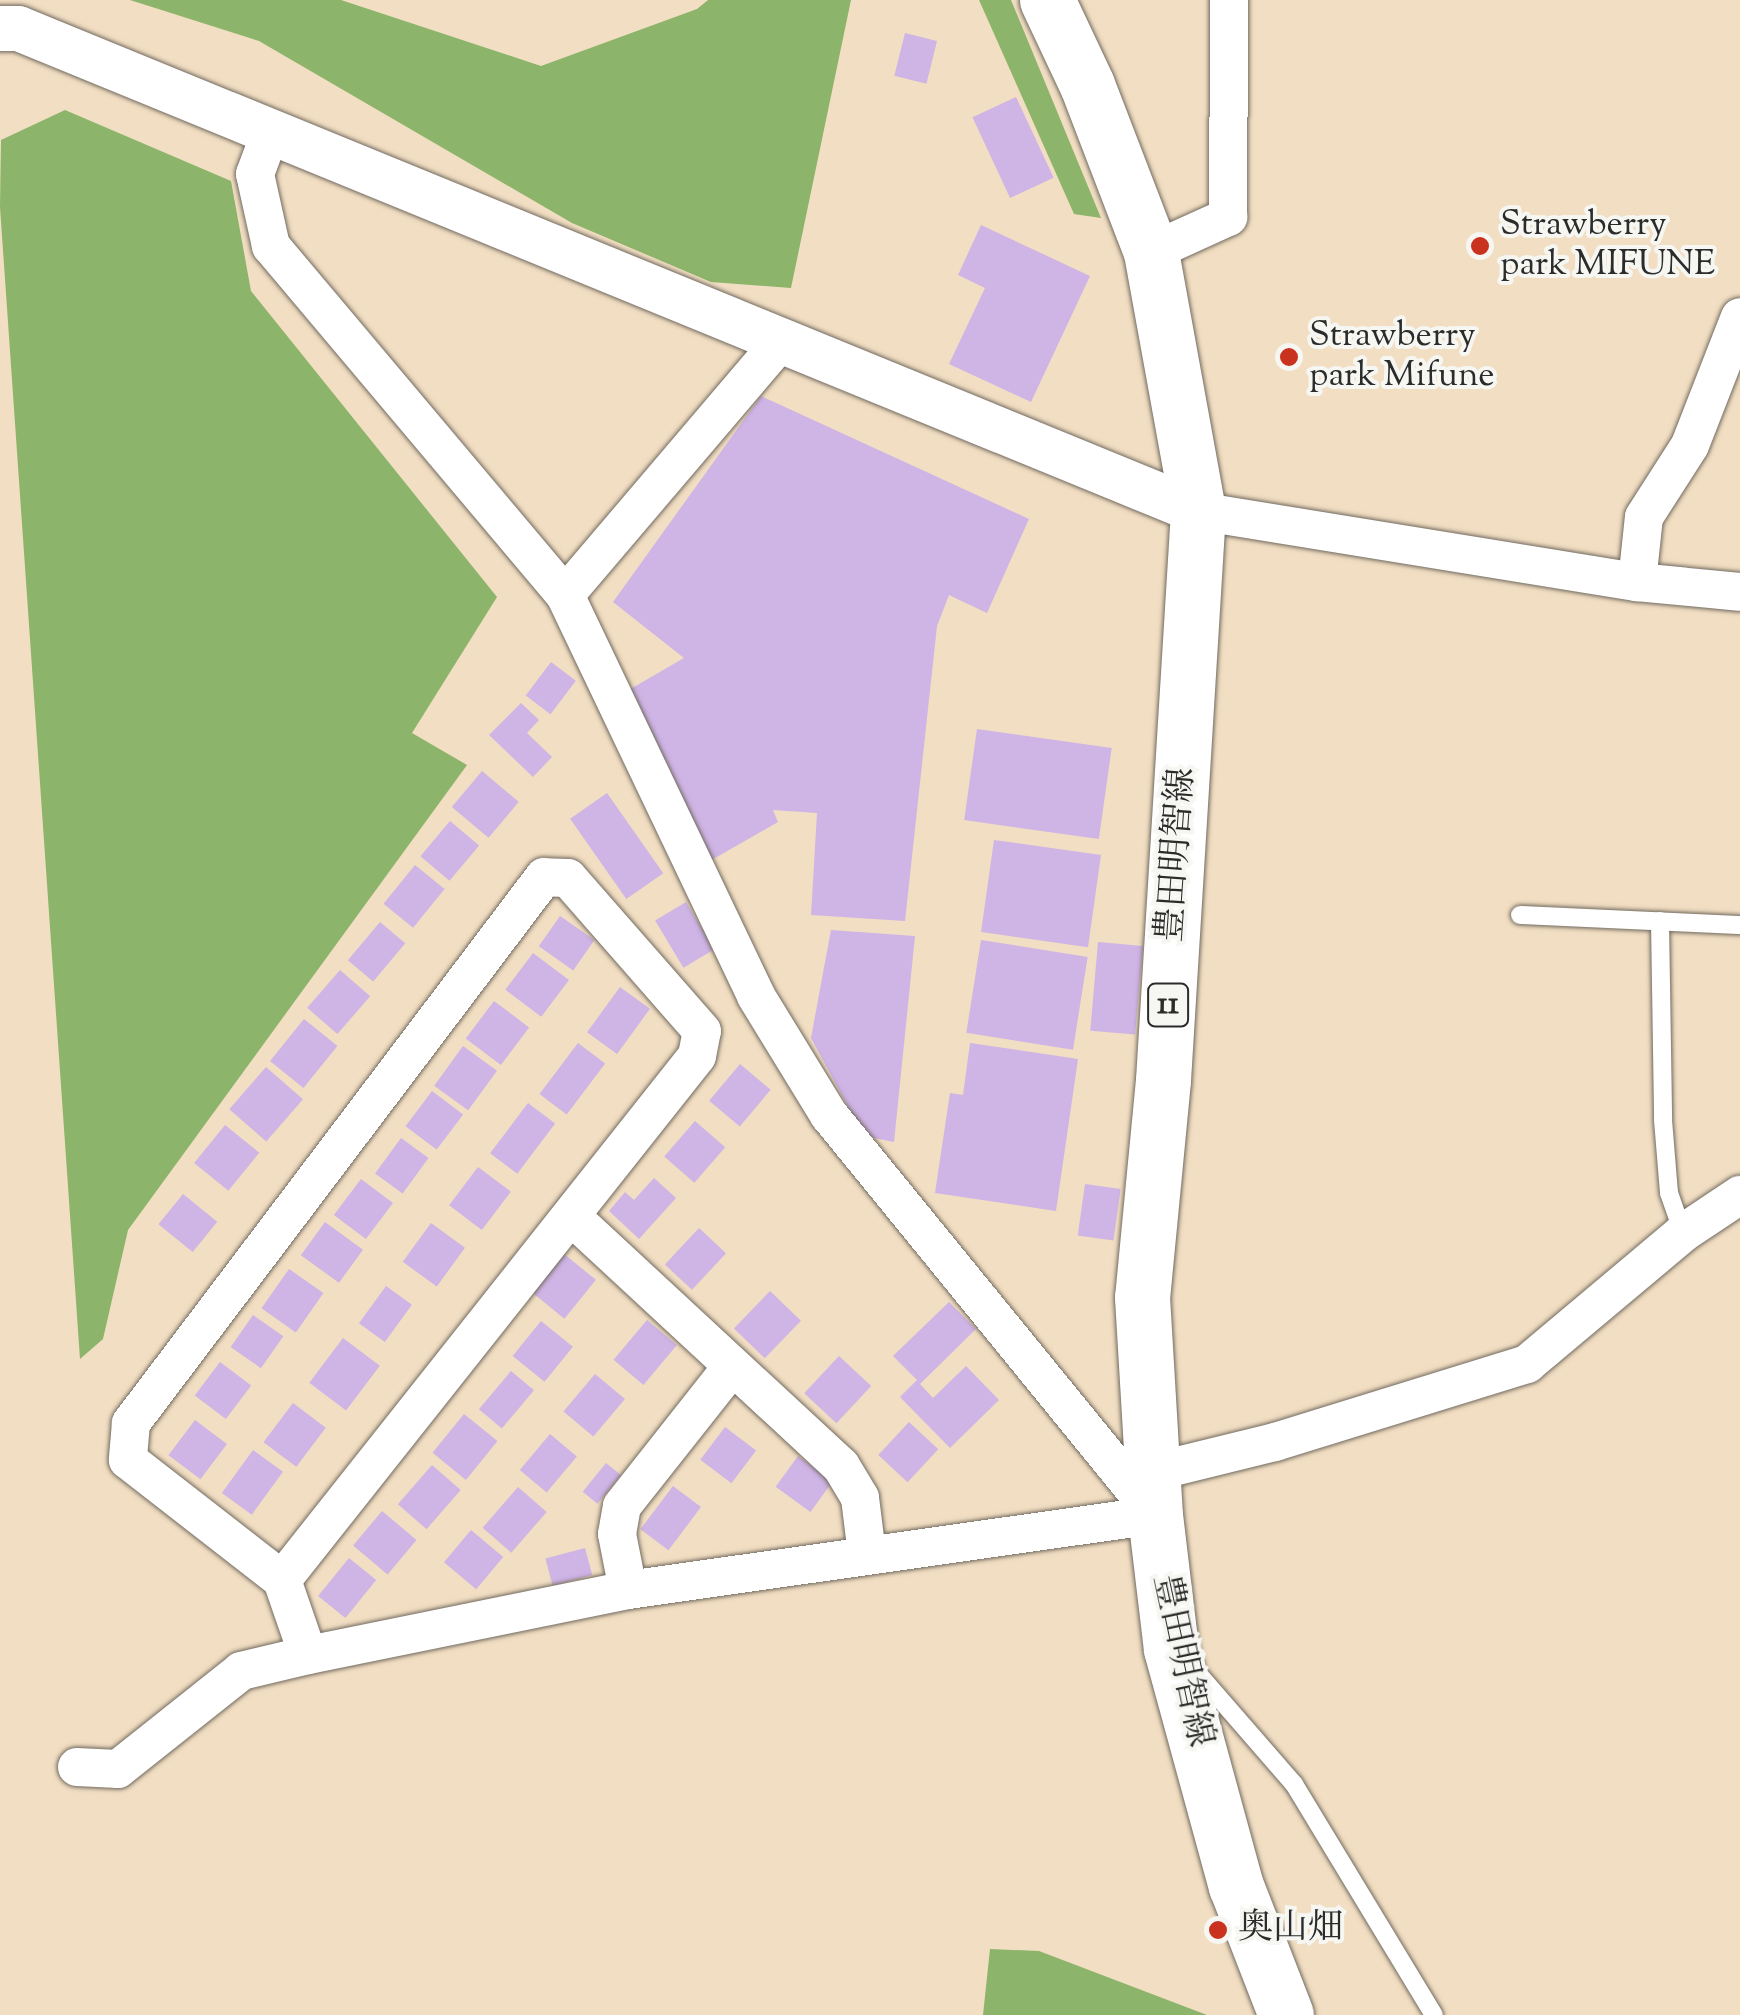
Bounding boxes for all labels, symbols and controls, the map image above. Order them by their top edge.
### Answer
place label: Strawberry park MIFUNE [1500,205,1715,287]
marker: Strawberry park MIFUNE [1469,235,1491,257]
place label: Strawberry park Mifune [1309,316,1495,398]
marker: Strawberry park Mifune [1278,346,1300,368]
street label: 豊田明智線 [1151,766,1205,944]
road number: 11 [1146,978,1190,1032]
street label: 豊田明智線 [1142,1571,1220,1751]
place label: 奥山畑 [1238,1909,1343,1951]
marker: 奥山畑 [1207,1919,1229,1941]

